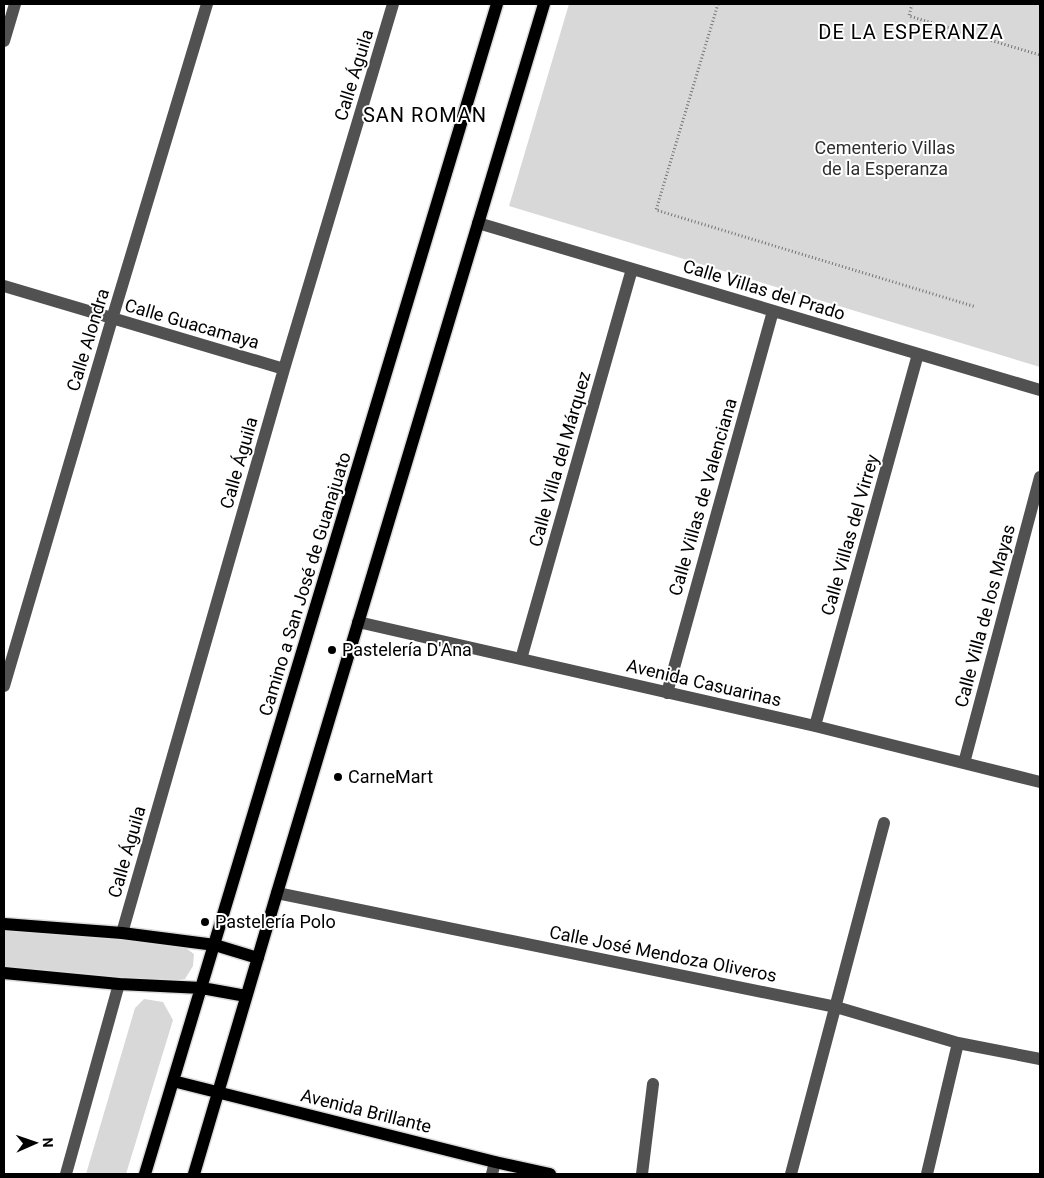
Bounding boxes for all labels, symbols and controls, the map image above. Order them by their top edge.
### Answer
district label: DE LA ESPERANZA [818,20,1004,44]
street label: Calle Águila [330,27,377,123]
district label: SAN ROMAN [363,103,487,127]
park label: Cementerio Villas de la Esperanza [815,137,955,179]
street label: Calle Villas del Prado [681,255,848,324]
street label: Calle Alondra [62,286,113,394]
street label: Calle Guacamaya [122,294,262,353]
street label: Calle Villa del Márquez [524,369,595,549]
street label: Calle Villas de Valenciana [664,396,741,598]
street label: Calle Águila [215,415,262,511]
street label: Camino a San José de Guanajuato [254,449,355,718]
street label: Calle Villas del Virrey [816,451,883,618]
street label: Calle Villa de los Mayas [950,522,1019,710]
place label: Pastelería D'Ana [342,639,472,660]
marker: Pastelería D'Ana [326,644,338,656]
street label: Avenida Casuarinas [625,654,784,711]
place label: CarneMart [348,766,433,787]
marker: CarneMart [332,771,344,783]
street label: Calle Águila [103,804,150,900]
place label: Pastelería Polo [215,911,336,932]
marker: Pastelería Polo [199,916,211,928]
street label: Calle José Mendoza Oliveros [548,921,779,986]
street label: Avenida Brillante [299,1084,434,1137]
north arrow [10,1118,60,1168]
text: N [40,1137,56,1148]

